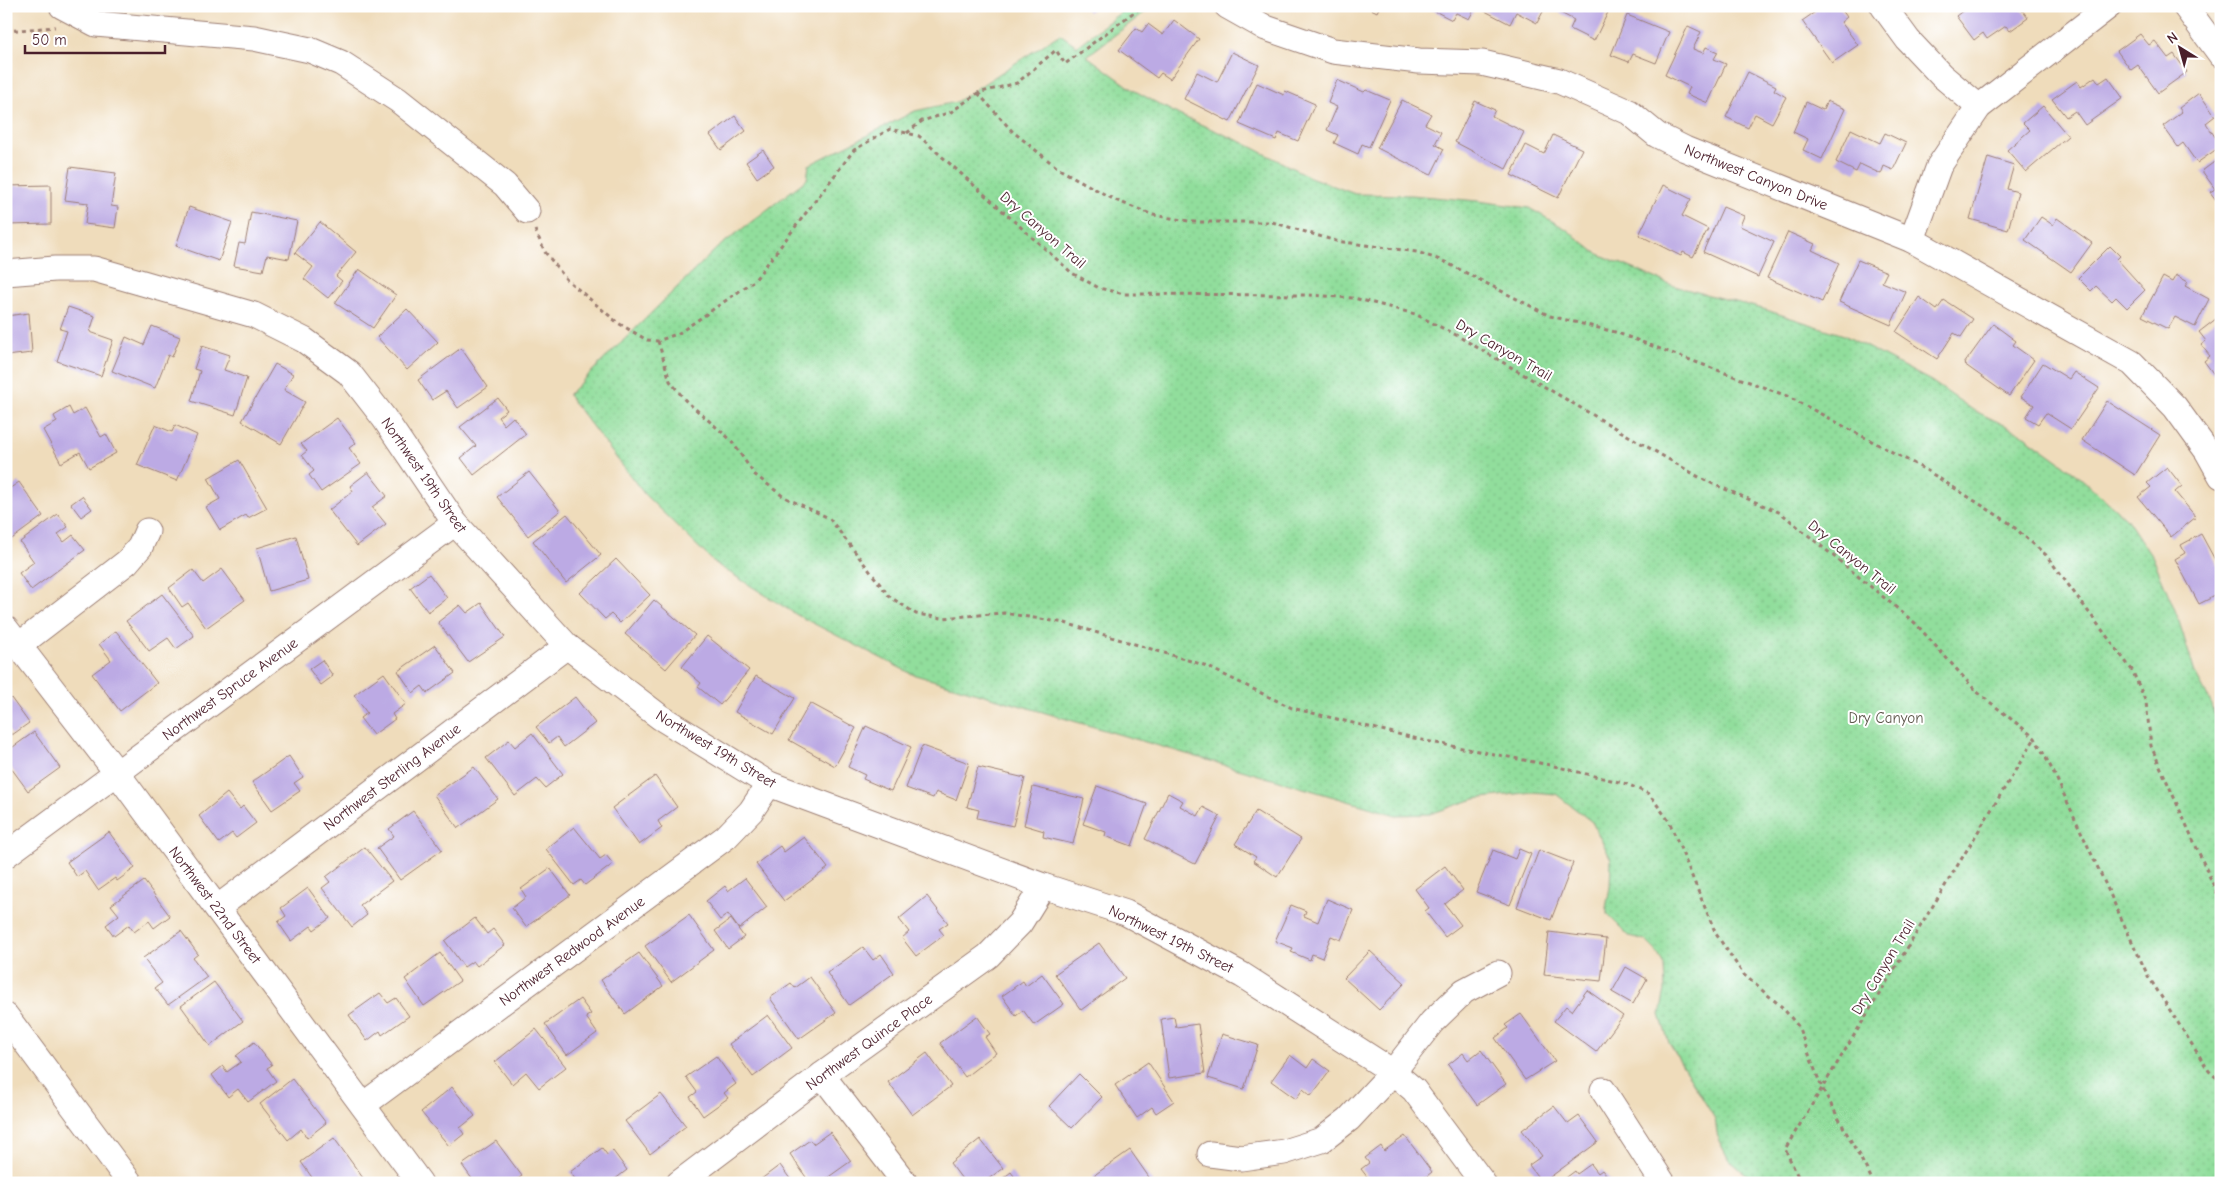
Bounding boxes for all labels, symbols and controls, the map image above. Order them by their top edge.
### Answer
scale bar [25,22,165,54]
north arrow [2154,22,2204,72]
text: N [2164,28,2181,48]
text: 50 m [32,31,67,49]
street label: Northwest Canyon Drive [1682,140,1831,214]
street label: Dry Canyon Trail [996,188,1090,272]
street label: Dry Canyon Trail [1453,315,1555,385]
street label: Northwest 19th Street [377,414,471,537]
street label: Dry Canyon Trail [1804,516,1900,598]
street label: Northwest Spruce Avenue [159,633,302,744]
street label: Northwest 19th Street [653,706,780,792]
park label: Dry Canyon [1848,709,1924,727]
street label: Northwest Sterling Avenue [320,719,465,834]
street label: Northwest 22nd Street [165,843,265,968]
street label: Northwest Redwood Avenue [496,892,649,1010]
street label: Northwest 19th Street [1106,901,1237,977]
street label: Dry Canyon Trail [1847,916,1919,1018]
street label: Northwest Quince Place [802,990,936,1094]

